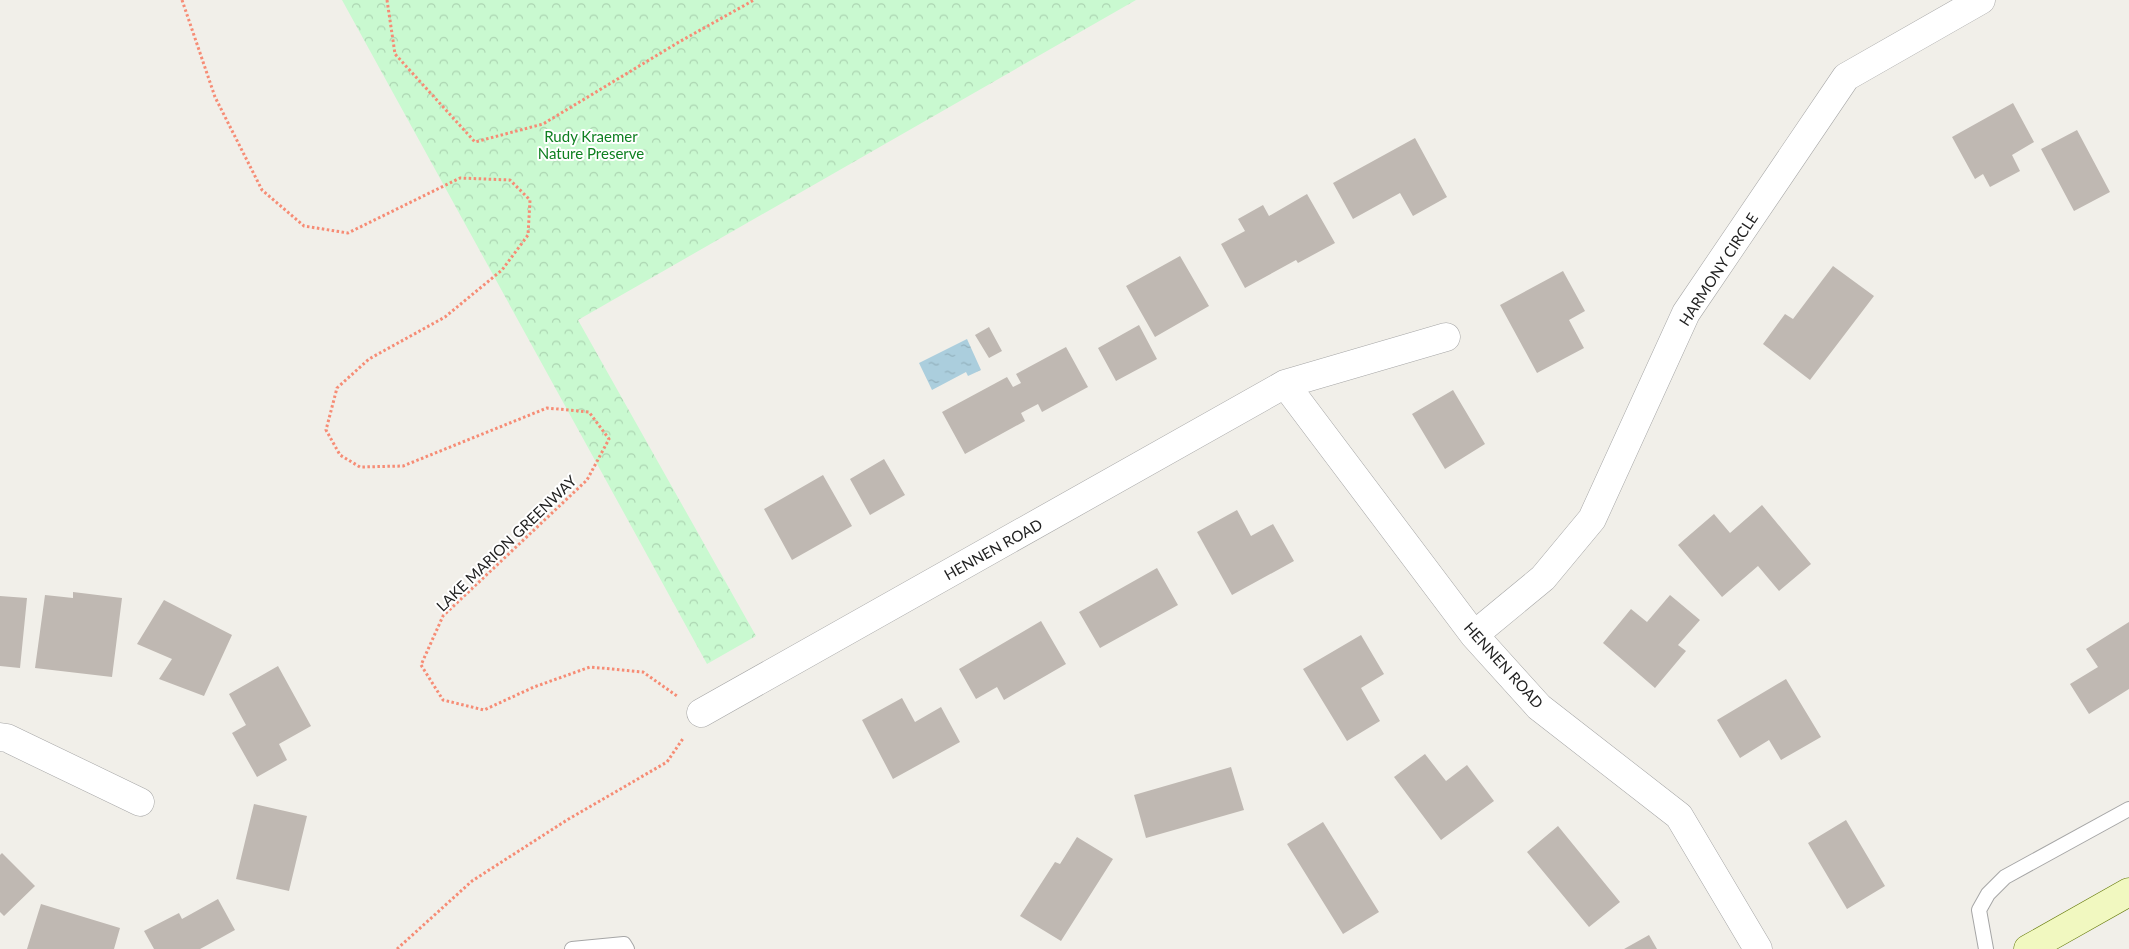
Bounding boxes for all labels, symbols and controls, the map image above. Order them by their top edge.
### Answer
park label: Rudy Kraemer Nature Preserve [538,127,644,162]
street label: HARMONY CIRCLE [1675,209,1761,329]
street label: LAKE MARION GREENWAY [432,471,580,615]
street label: HENNEN ROAD [941,515,1045,583]
street label: HENNEN ROAD [1461,618,1547,712]

